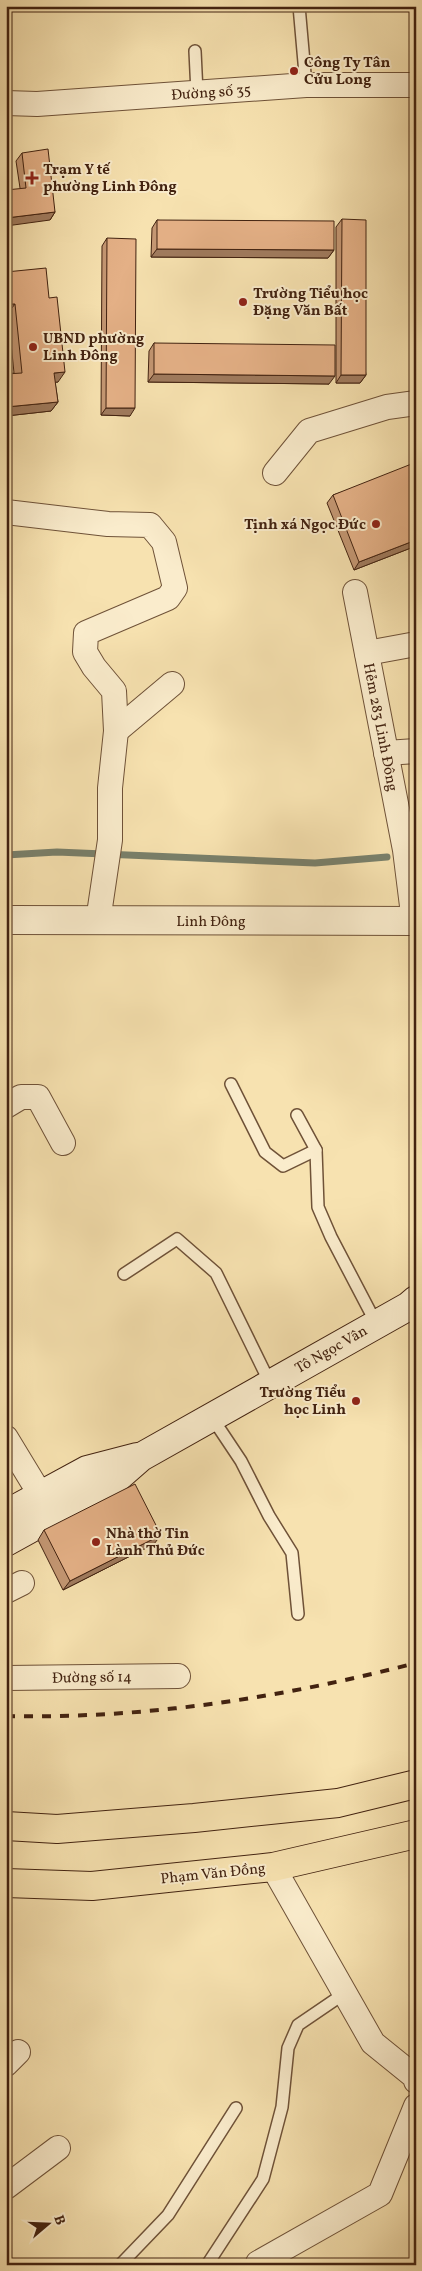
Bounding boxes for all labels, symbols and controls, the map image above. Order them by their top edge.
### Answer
place label: Công Ty Tân Cửu Long [304,53,391,91]
marker: Công Ty Tân Cửu Long [288,65,300,77]
street label: Đường số 35 [170,80,252,107]
place label: Trạm Y tế phường Linh Đông [43,160,177,198]
marker: Trạm Y tế phường Linh Đông [25,171,39,185]
place label: Trường Tiểu học Đặng Văn Bất [253,284,368,322]
marker: Trường Tiểu học Đặng Văn Bất [237,296,249,308]
place label: UBND phường Linh Đông [43,329,144,367]
marker: UBND phường Linh Đông [27,341,39,353]
place label: Tịnh xá Ngọc Đức [244,515,366,536]
marker: Tịnh xá Ngọc Đức [370,518,382,530]
street label: Hẻm 283 Linh Đông [357,661,402,794]
street label: Linh Đông [176,912,246,933]
street label: Tô Ngọc Vân [292,1321,372,1380]
place label: Trường Tiểu học Linh [259,1383,346,1421]
marker: Trường Tiểu học Linh [350,1395,362,1407]
place label: Nhà thờ Tin Lành Thủ Đức [106,1524,205,1562]
marker: Nhà thờ Tin Lành Thủ Đức [90,1536,102,1548]
street label: Đường số 14 [52,1667,132,1690]
street label: Phạm Văn Đồng [160,1859,267,1890]
north arrow [22,2198,72,2248]
text: B [48,2213,69,2228]

